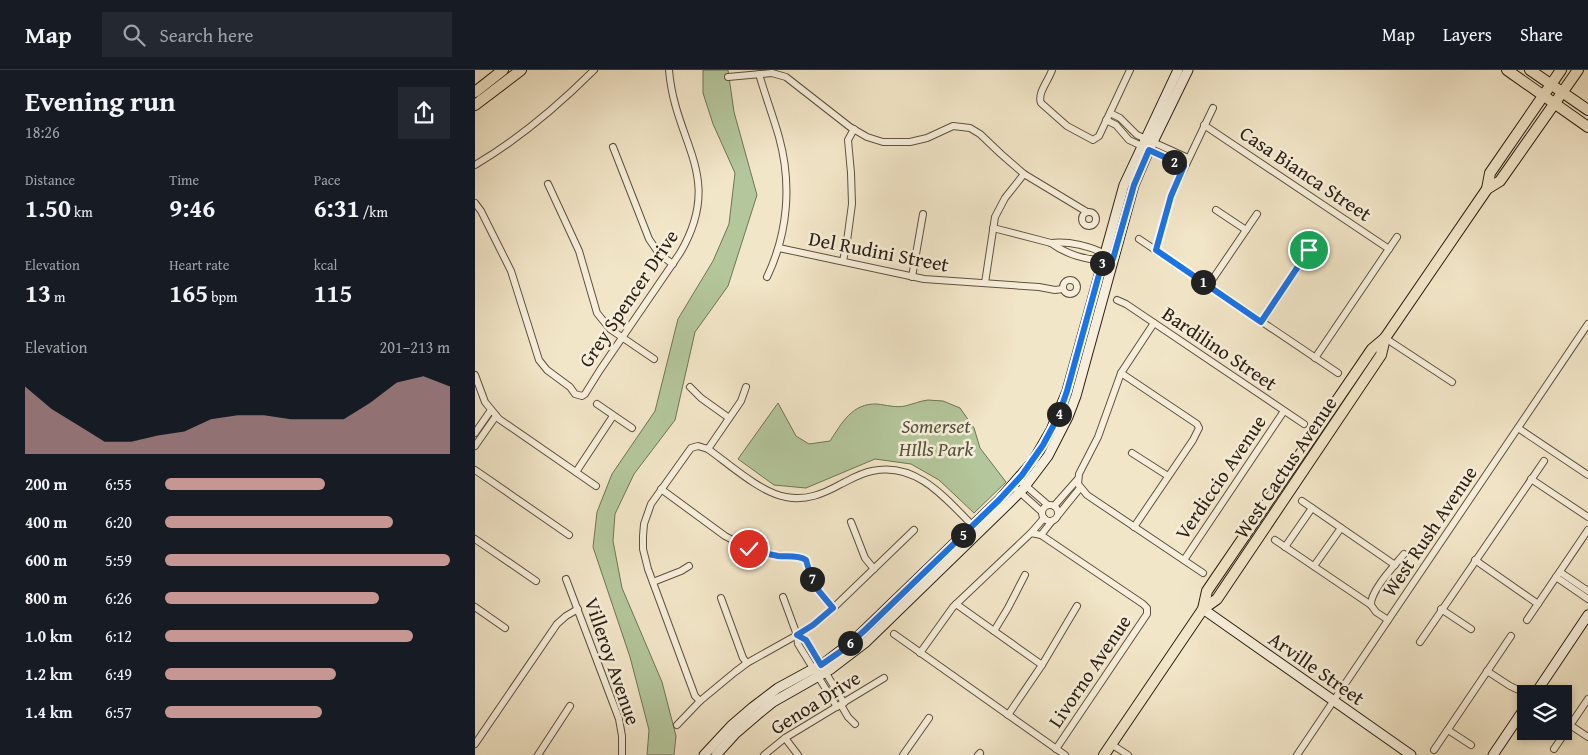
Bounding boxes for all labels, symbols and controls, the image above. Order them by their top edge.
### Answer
search box [102,12,452,57]
text: Map [25,17,72,52]
icon: search [120,21,148,49]
text: Search here [160,21,253,49]
text: Map [1382,21,1415,48]
text: Layers [1443,21,1492,48]
text: Share [1520,21,1563,48]
text: Evening run [25,80,176,121]
button: share [398,87,450,139]
street label: Casa Bianca Street [1234,118,1378,228]
text: 18:26 [25,120,60,144]
pin: 2 [1161,150,1187,174]
text: 2 [1171,152,1178,172]
text: Distance [25,170,75,190]
text: Time [169,170,199,190]
text: Pace [314,170,341,190]
text: 1.50 [25,190,71,226]
text: 9:46 [169,190,215,226]
text: 6:31 [314,190,360,226]
text: km [71,202,93,222]
text: /km [360,202,388,222]
street label: Grey Spencer Drive [571,223,685,373]
street label: Del Rudini Street [807,223,951,279]
pin [1288,229,1330,271]
icon: arrive [1295,236,1323,264]
pin: 3 [1089,250,1115,276]
text: 3 [1099,253,1106,273]
text: Elevation [25,255,80,275]
text: Heart rate [169,255,229,275]
text: kcal [314,255,338,275]
pin: 1 [1191,270,1215,294]
text: 1 [1200,272,1207,292]
text: 13 [25,275,51,311]
text: 165 [169,275,208,311]
text: 115 [314,275,353,311]
text: m [51,287,65,307]
text: bpm [208,287,238,307]
street label: Bardilino Street [1157,299,1283,397]
text: Elevation [25,335,88,359]
text: 201–213 m [380,335,450,359]
street label: West Cactus Avenue [1227,390,1343,544]
pin: 4 [1047,402,1071,426]
text: 4 [1056,404,1063,424]
street label: Verdiccio Avenue [1167,409,1273,545]
park label: Somerset HIlls Park [898,411,974,463]
street label: West Rush Avenue [1374,460,1484,602]
text: 200 m [25,472,67,496]
text: 6:55 [105,472,132,496]
text: 400 m [25,510,67,534]
text: 6:20 [105,510,132,534]
pin: 5 [951,522,975,548]
text: 5 [960,525,967,545]
pin [728,528,770,570]
icon: check [735,535,763,563]
text: 600 m [25,548,67,572]
text: 5:59 [105,548,132,572]
pin: 7 [799,566,825,592]
text: 7 [809,569,816,589]
text: 800 m [25,586,67,610]
text: 6:26 [105,586,132,610]
street label: Villeroy Avenue [578,593,648,729]
street label: Livorno Avenue [1040,609,1138,733]
text: 1.0 km [25,624,72,648]
text: 6:12 [105,624,132,648]
street label: Arville Street [1263,624,1371,712]
pin: 6 [837,630,863,656]
text: 6 [847,633,854,653]
text: 1.2 km [25,662,72,686]
text: 6:49 [105,662,132,686]
street label: Genoa Drive [764,663,866,741]
map controls [1517,685,1572,740]
button: layers [1517,685,1572,740]
text: 1.4 km [25,700,72,724]
text: 6:57 [105,700,132,724]

